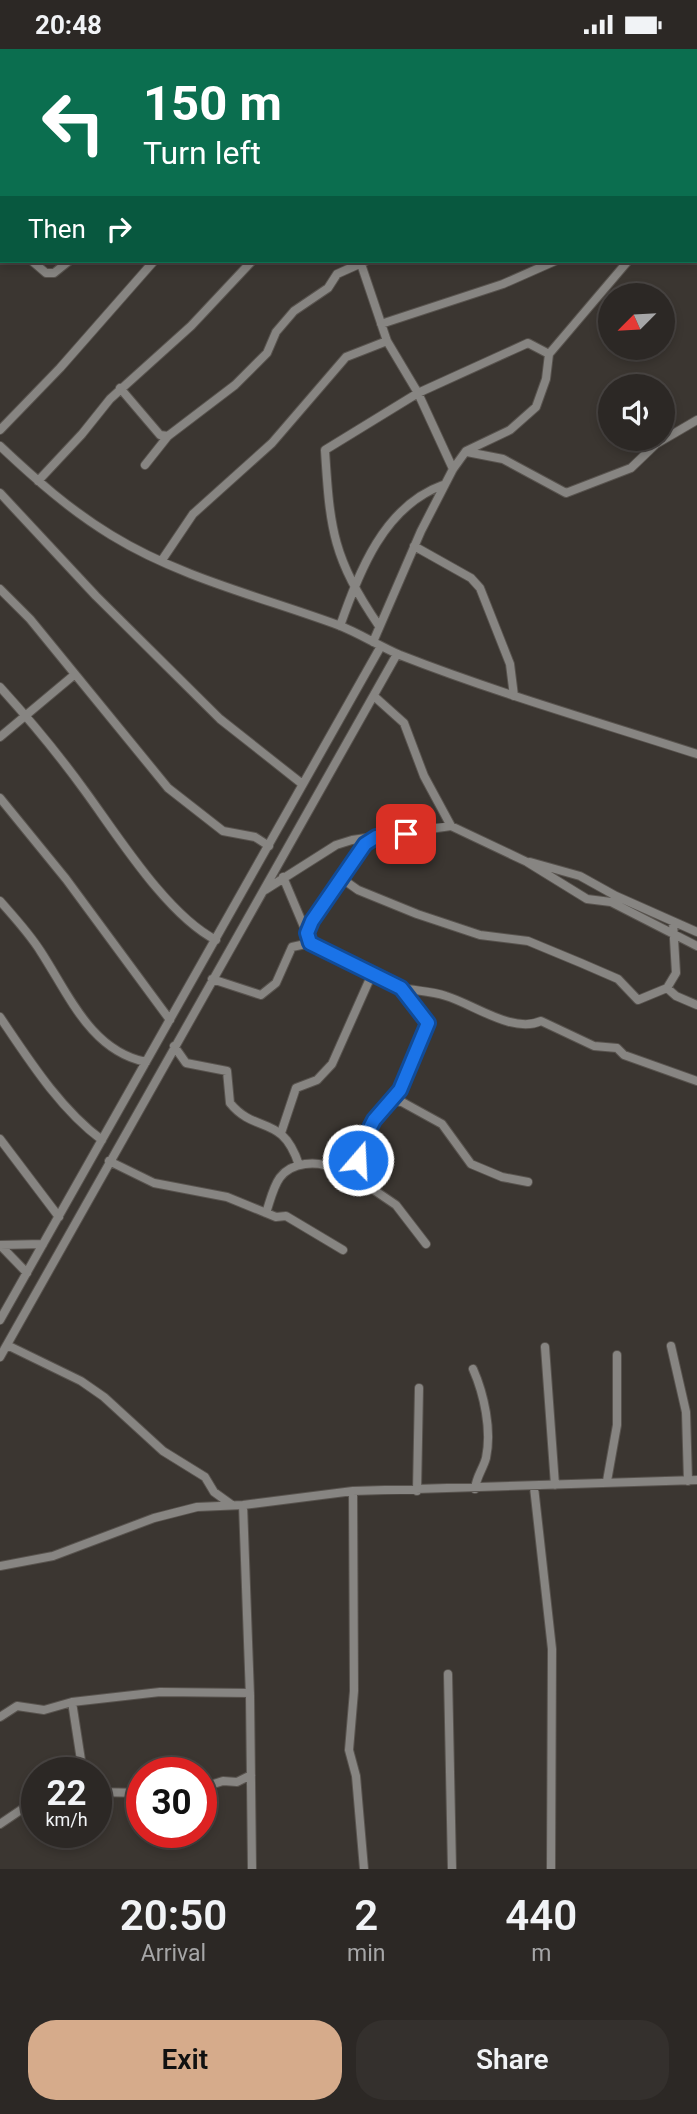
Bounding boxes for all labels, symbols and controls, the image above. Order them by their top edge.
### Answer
text: 20:48 [35,10,102,40]
text: 150 m [143,75,282,132]
icon: left [28,77,119,168]
text: Turn left [143,134,261,172]
icon: right [100,210,138,248]
text: Then [28,214,86,244]
north arrow [598,283,676,361]
map controls [598,283,675,451]
button: sound [598,374,675,451]
pin [376,804,436,864]
icon: arrive [387,815,425,853]
position arrow [321,1123,395,1197]
speed limit sign: 30 [126,1757,217,1848]
text: 22 [46,1773,87,1814]
text: km/h [45,1809,88,1830]
text: 20:50 [120,1891,227,1940]
text: 2 [354,1891,378,1940]
text: 440 [505,1891,577,1940]
text: Arrival [141,1940,206,1967]
text: min [347,1940,385,1967]
text: m [531,1940,551,1967]
button: Exit [28,2020,342,2100]
button: Share [356,2020,669,2100]

